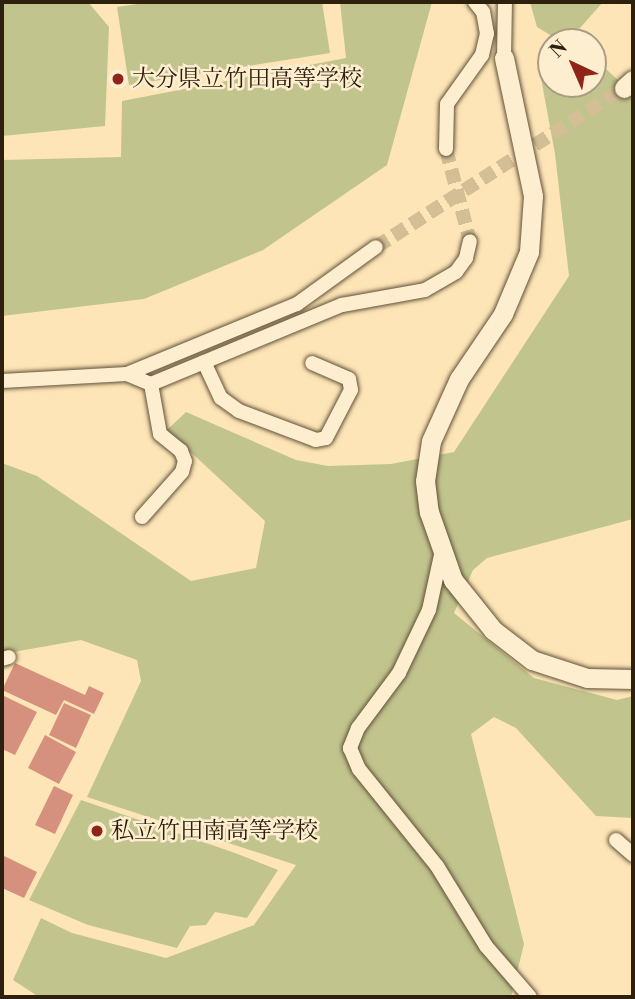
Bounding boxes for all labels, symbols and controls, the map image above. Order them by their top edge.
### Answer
north arrow [537,28,607,98]
text: N [545,35,573,63]
place label: 大分県立竹田高等学校 [132,65,362,93]
marker: 大分県立竹田高等学校 [110,71,126,87]
place label: 私立竹田南高等学校 [111,817,318,845]
marker: 私立竹田南高等学校 [89,823,105,839]

